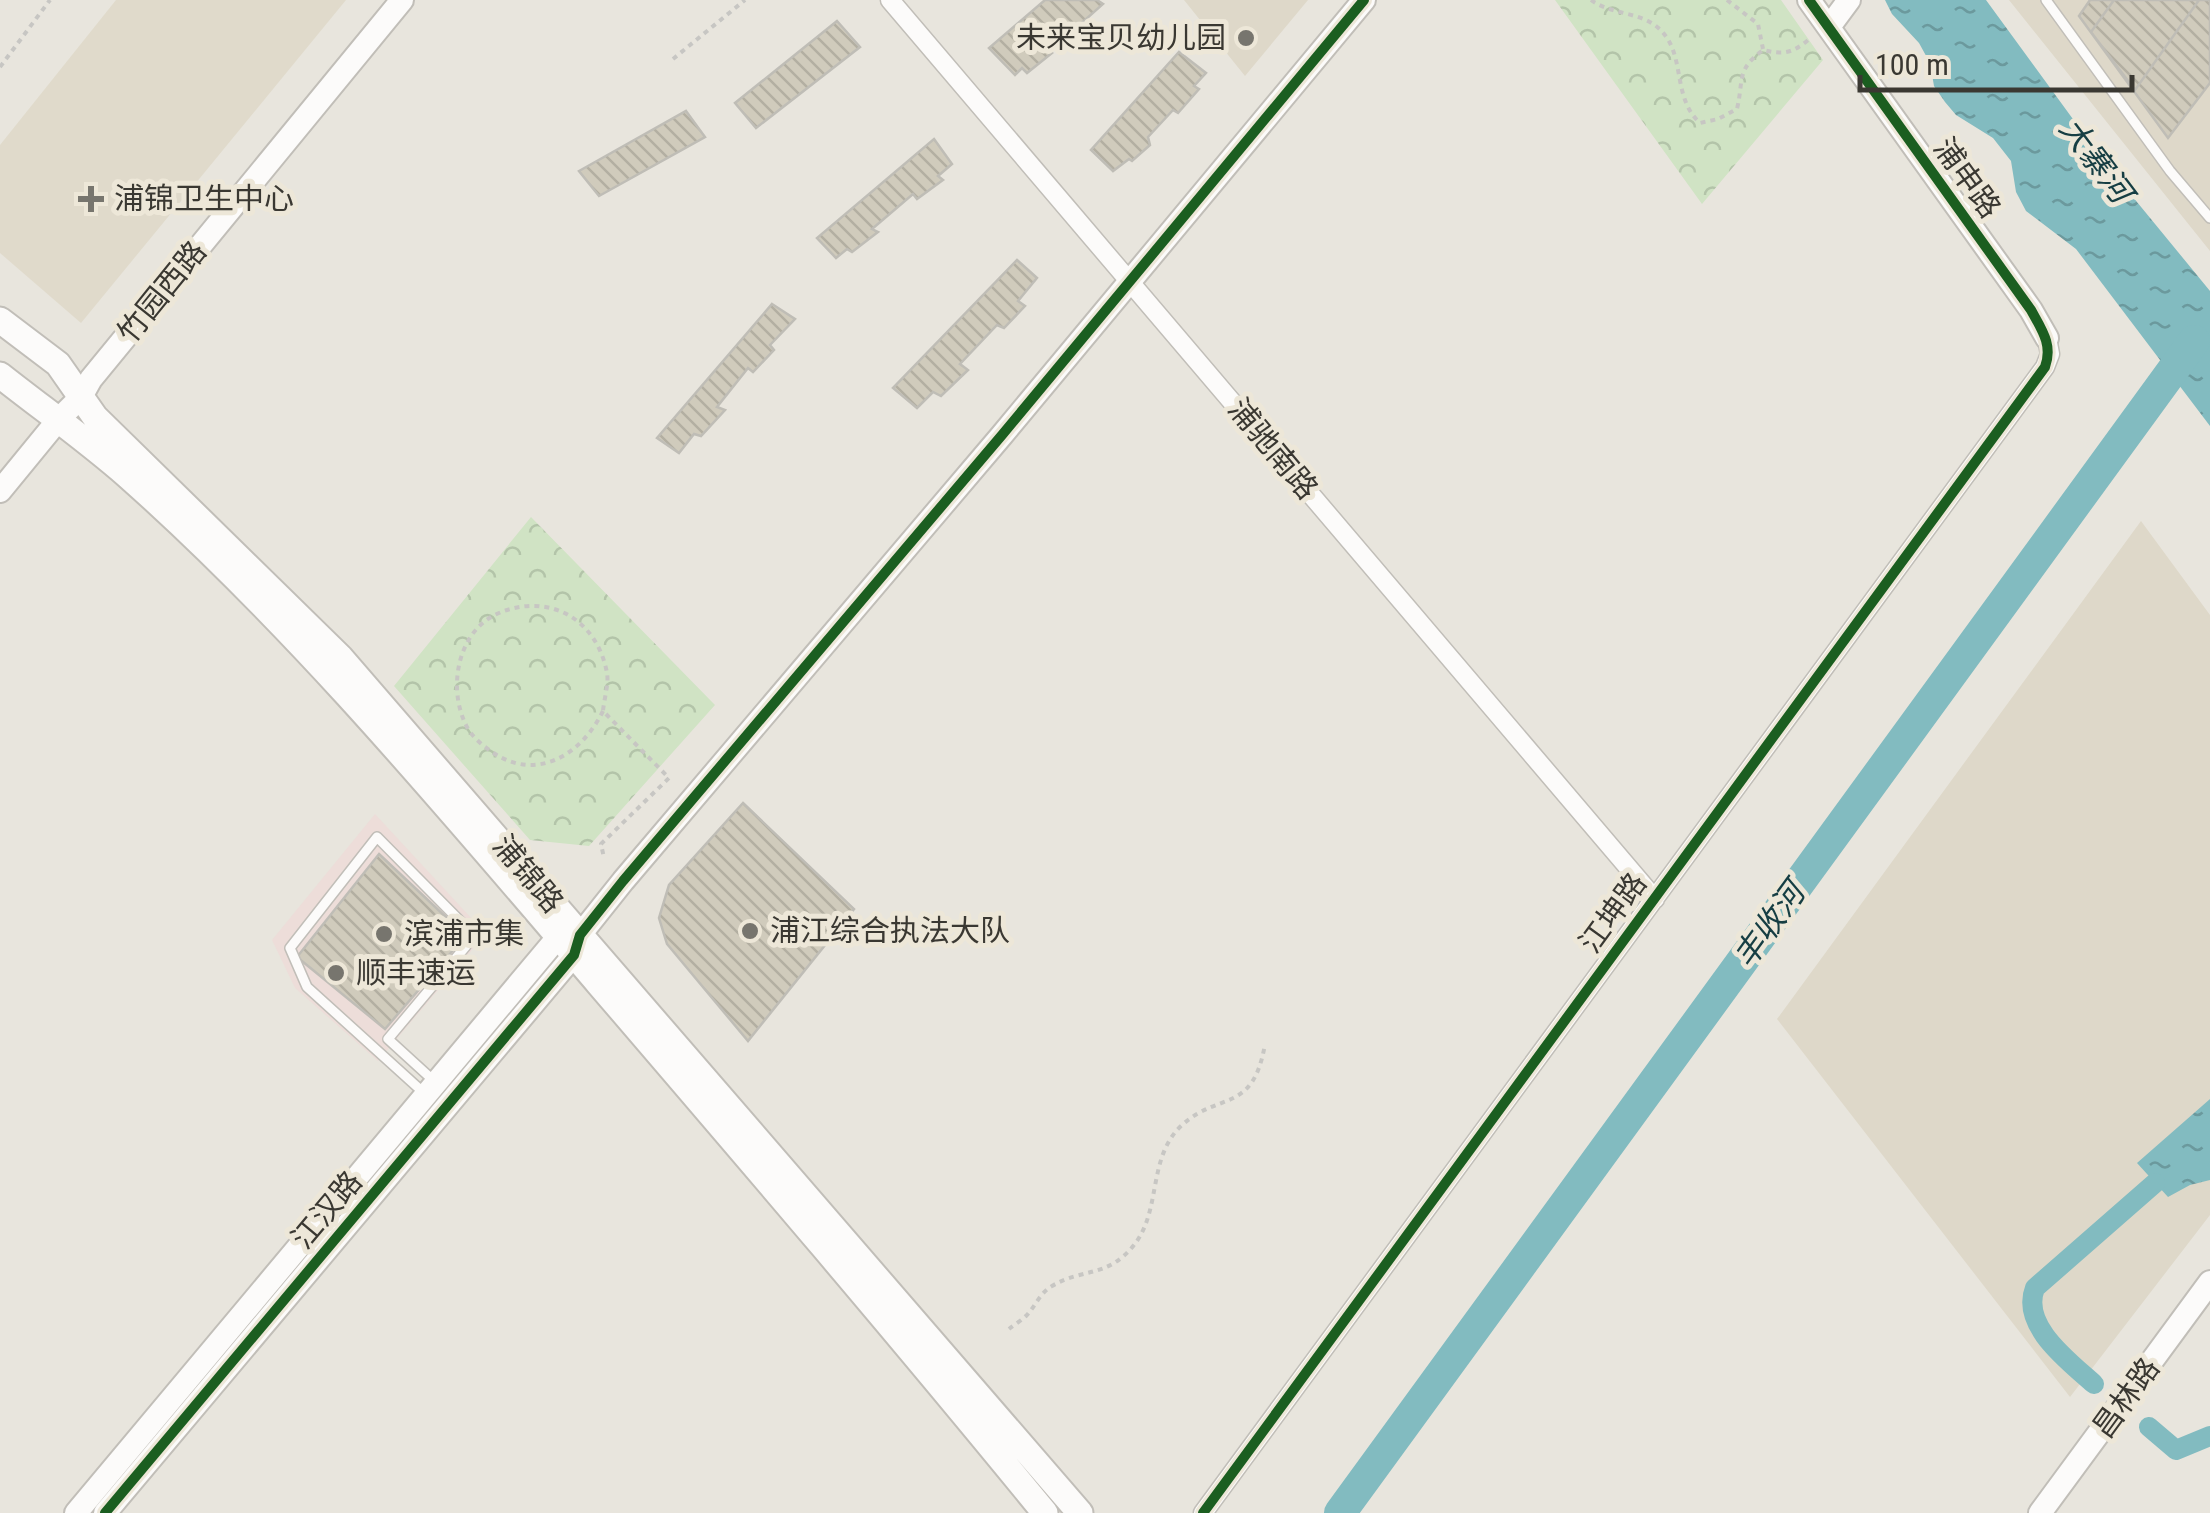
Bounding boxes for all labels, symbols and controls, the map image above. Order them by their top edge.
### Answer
place label: 未来宝贝幼儿园 [1016,20,1226,55]
marker: 未来宝贝幼儿园 [1235,27,1257,49]
scale bar [1860,30,2132,92]
text: 100 m [1875,47,1949,82]
water label: 大寨河 [2052,110,2144,215]
street label: 浦申路 [1927,131,2008,224]
place label: 浦锦卫生中心 [114,181,294,216]
marker: 浦锦卫生中心 [78,186,104,212]
street label: 竹园西路 [110,234,213,349]
street label: 浦驰南路 [1221,391,1325,506]
street label: 浦锦路 [486,828,571,919]
street label: 江坤路 [1572,866,1653,959]
water label: 丰收河 [1725,870,1816,975]
place label: 浦江综合执法大队 [770,913,1010,948]
place label: 滨浦市集 [404,916,524,951]
marker: 浦江综合执法大队 [739,920,761,942]
marker: 滨浦市集 [373,923,395,945]
place label: 顺丰速运 [356,955,476,990]
marker: 顺丰速运 [325,962,347,984]
street label: 江汉路 [284,1164,369,1255]
street label: 昌林路 [2085,1351,2166,1444]

